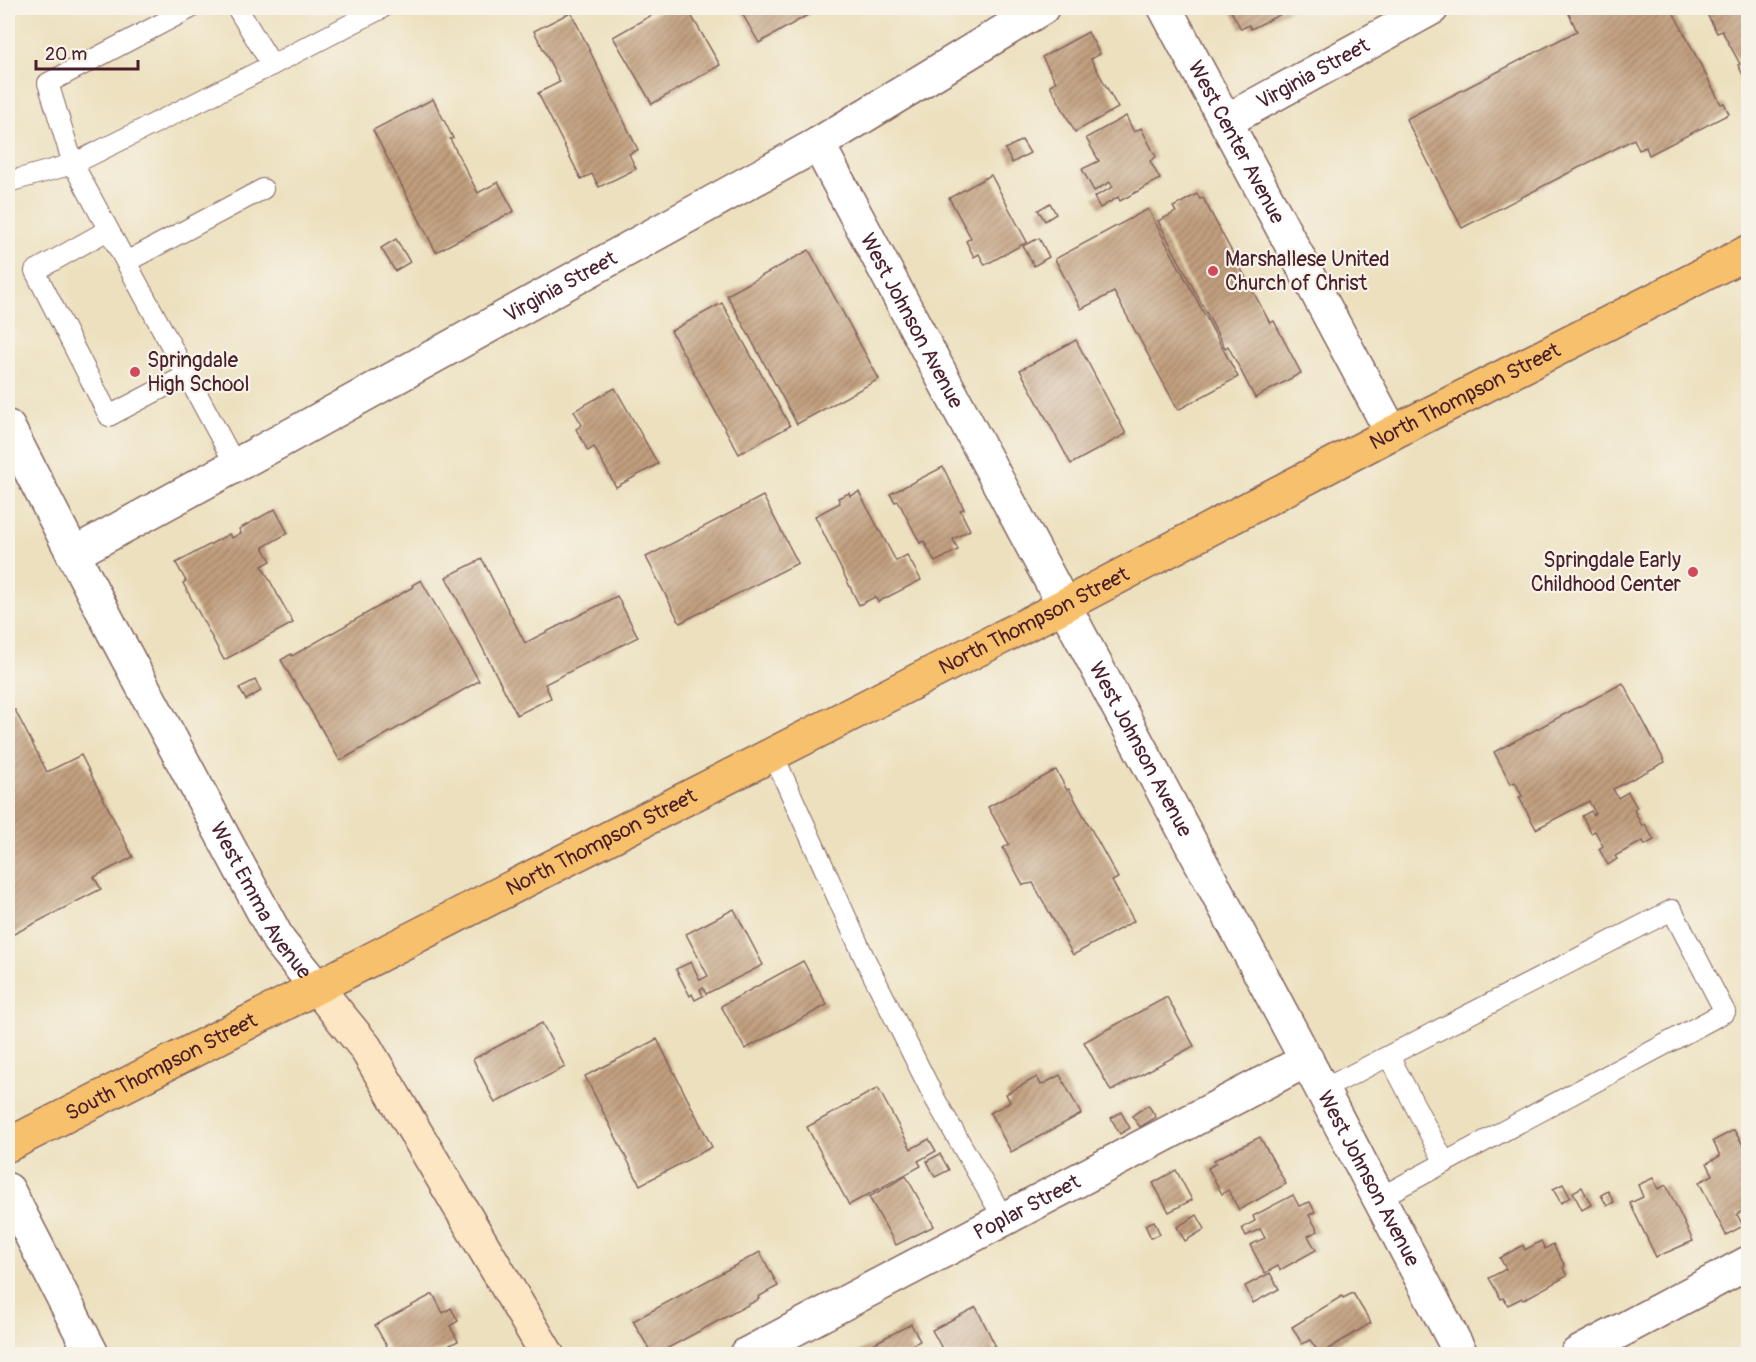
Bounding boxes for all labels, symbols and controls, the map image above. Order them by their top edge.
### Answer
street label: Virginia Street [1252,32,1375,116]
scale bar [36,33,138,71]
text: 20 m [45,43,87,66]
street label: West Center Avenue [1182,56,1291,229]
street label: West Johnson Avenue [854,229,970,414]
street label: Virginia Street [499,245,622,329]
place label: Marshallese United Church of Christ [1225,246,1390,297]
marker: Marshallese United Church of Christ [1206,264,1220,278]
street label: North Thompson Street [1365,336,1565,456]
place label: Springdale High School [147,347,250,398]
marker: Springdale High School [128,365,142,379]
place label: Springdale Early Childhood Center [1531,547,1681,598]
street label: North Thompson Street [934,560,1134,681]
marker: Springdale Early Childhood Center [1686,565,1700,579]
street label: West Johnson Avenue [1083,657,1199,842]
street label: North Thompson Street [501,782,702,902]
street label: West Emma Avenue [204,818,318,985]
street label: South Thompson Street [61,1007,262,1127]
street label: West Johnson Avenue [1311,1086,1426,1272]
street label: Poplar Street [969,1168,1085,1247]

